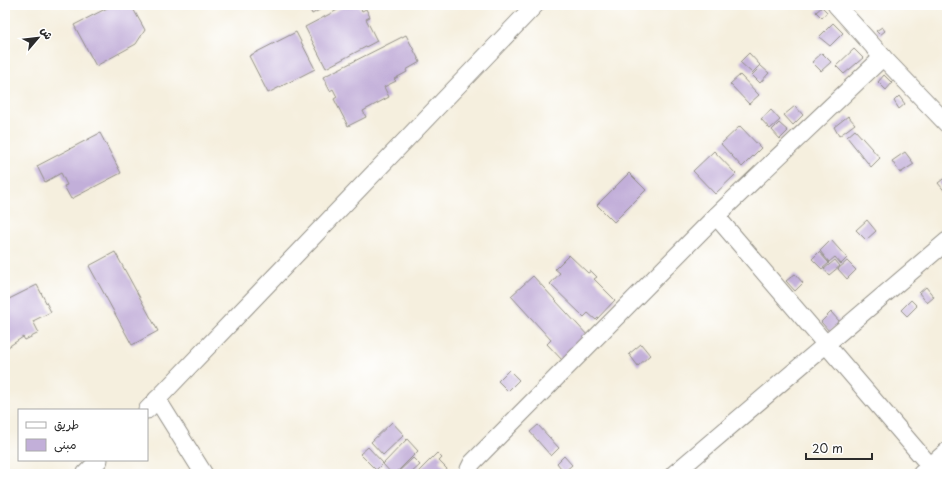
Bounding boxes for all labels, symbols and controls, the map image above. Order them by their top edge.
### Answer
north arrow [18,18,58,58]
text: ش [37,24,58,42]
legend [18,409,148,461]
text: طريق [54,415,79,433]
text: مبنى [54,435,77,453]
scale bar [806,435,872,461]
text: 20 m [812,439,843,457]

